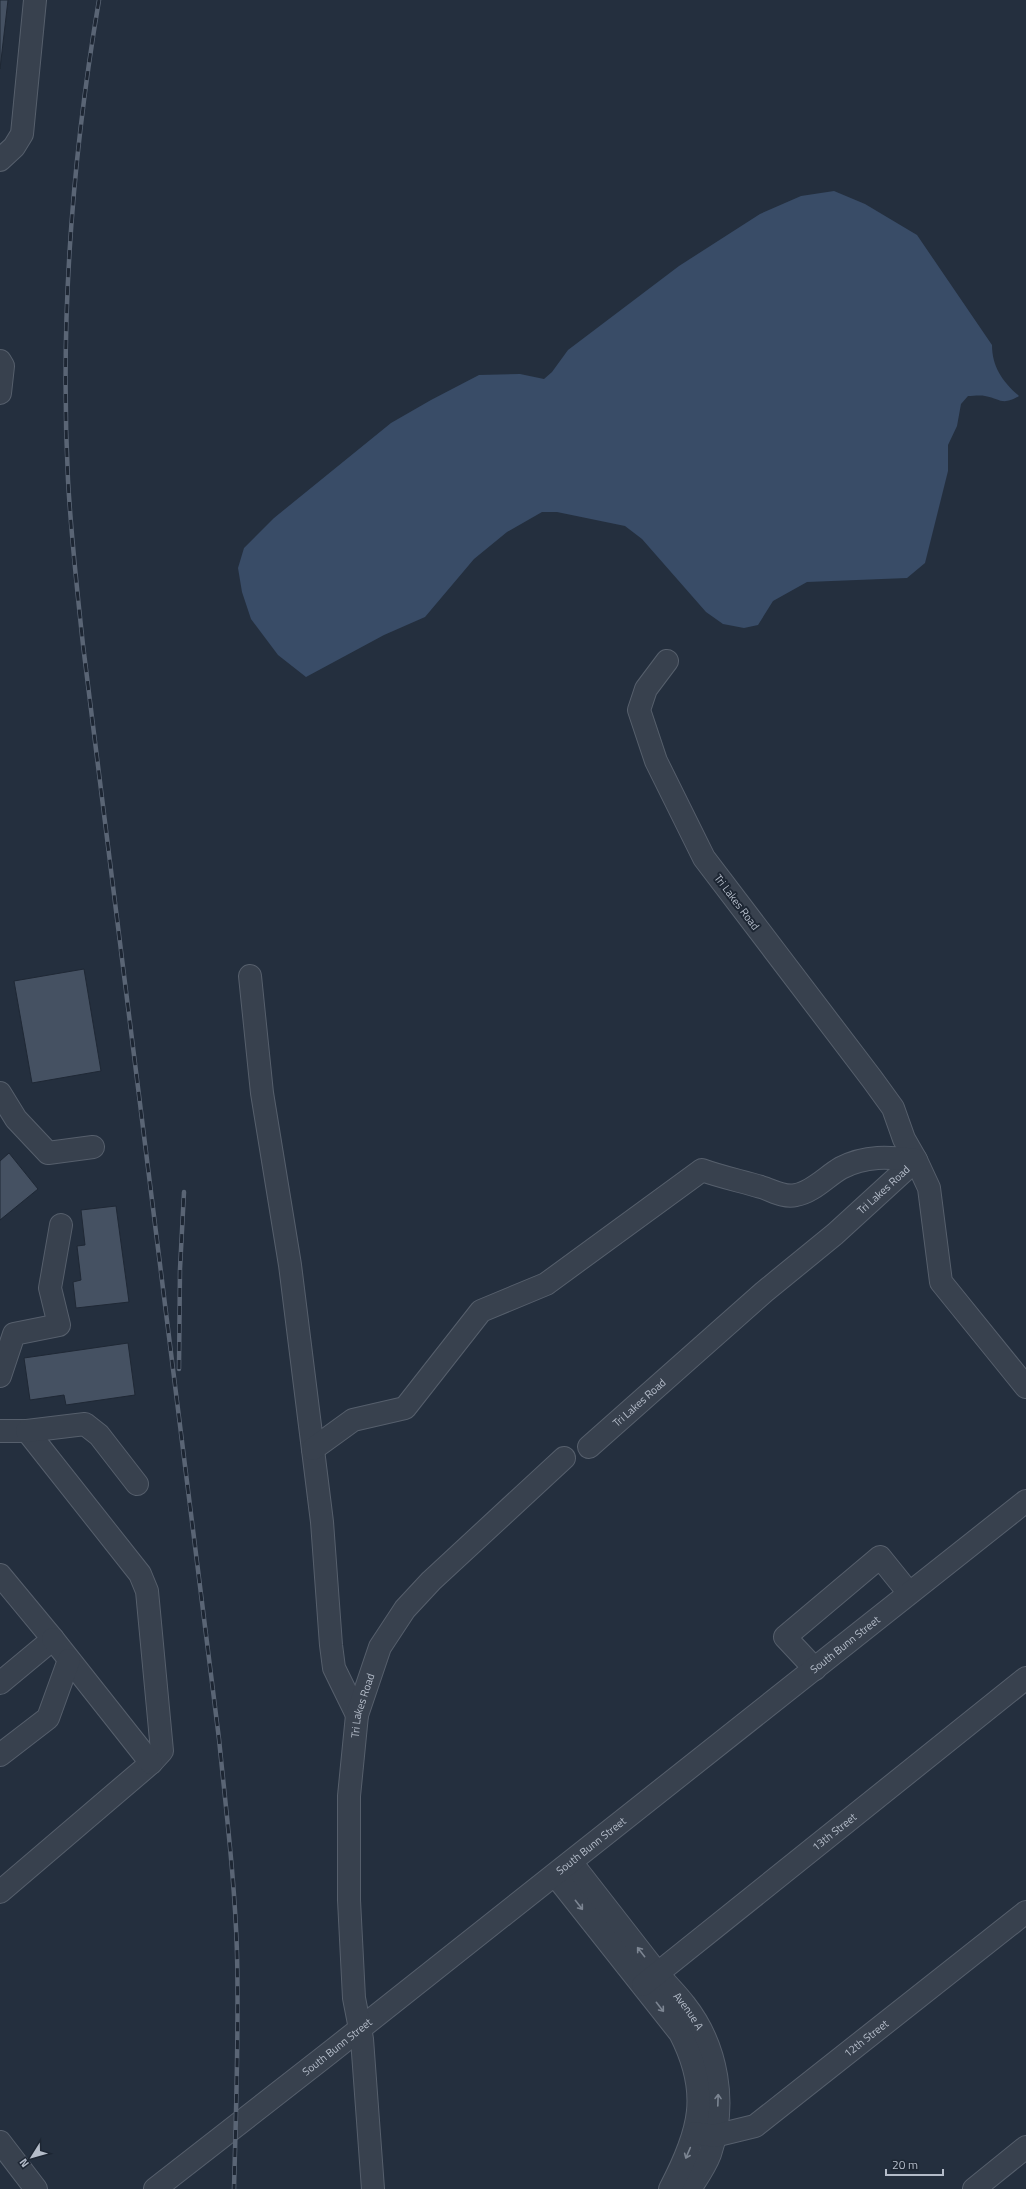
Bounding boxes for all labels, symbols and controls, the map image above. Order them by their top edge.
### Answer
street label: Tri Lakes Road [711,871,763,933]
street label: Tri Lakes Road [853,1161,913,1218]
street label: Tri Lakes Road [609,1374,669,1431]
street label: South Bunn Street [807,1612,883,1677]
street label: Tri Lakes Road [347,1671,379,1739]
street label: 13th Street [808,1809,860,1855]
street label: South Bunn Street [553,1813,629,1878]
one-way arrow [575,1900,584,1911]
one-way arrow [636,1946,645,1957]
street label: Avenue A [670,1989,708,2033]
one-way arrow [656,2002,665,2013]
street label: South Bunn Street [299,2014,376,2079]
street label: 12th Street [840,2015,892,2061]
one-way arrow [714,2094,722,2107]
north arrow [12,2137,52,2177]
one-way arrow [683,2147,691,2159]
scale bar [886,2151,943,2177]
text: N [15,2155,33,2171]
text: 20 m [892,2155,918,2174]

